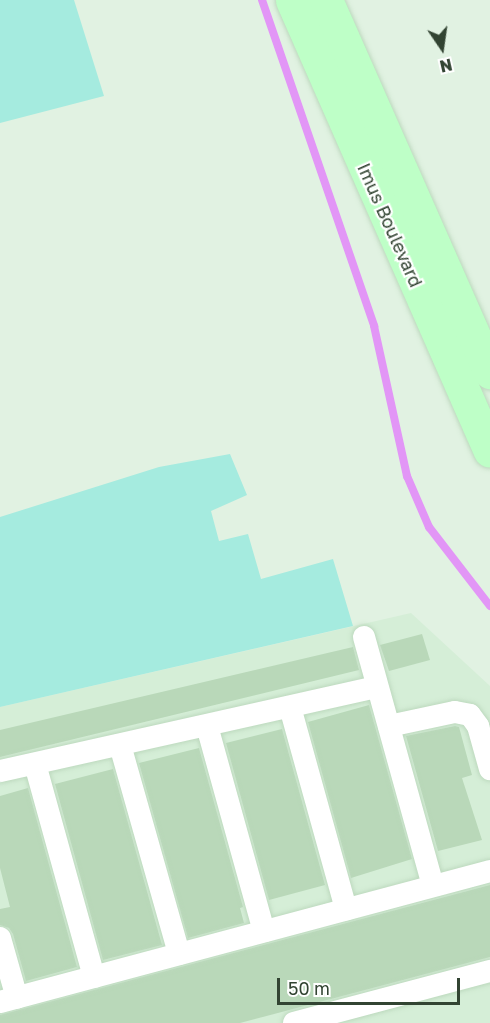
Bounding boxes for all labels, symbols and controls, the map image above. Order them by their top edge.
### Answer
north arrow [412,18,472,78]
text: N [438,54,454,77]
street label: Imus Boulevard [353,160,427,290]
scale bar [280,966,463,1004]
text: 50 m [288,977,330,999]

